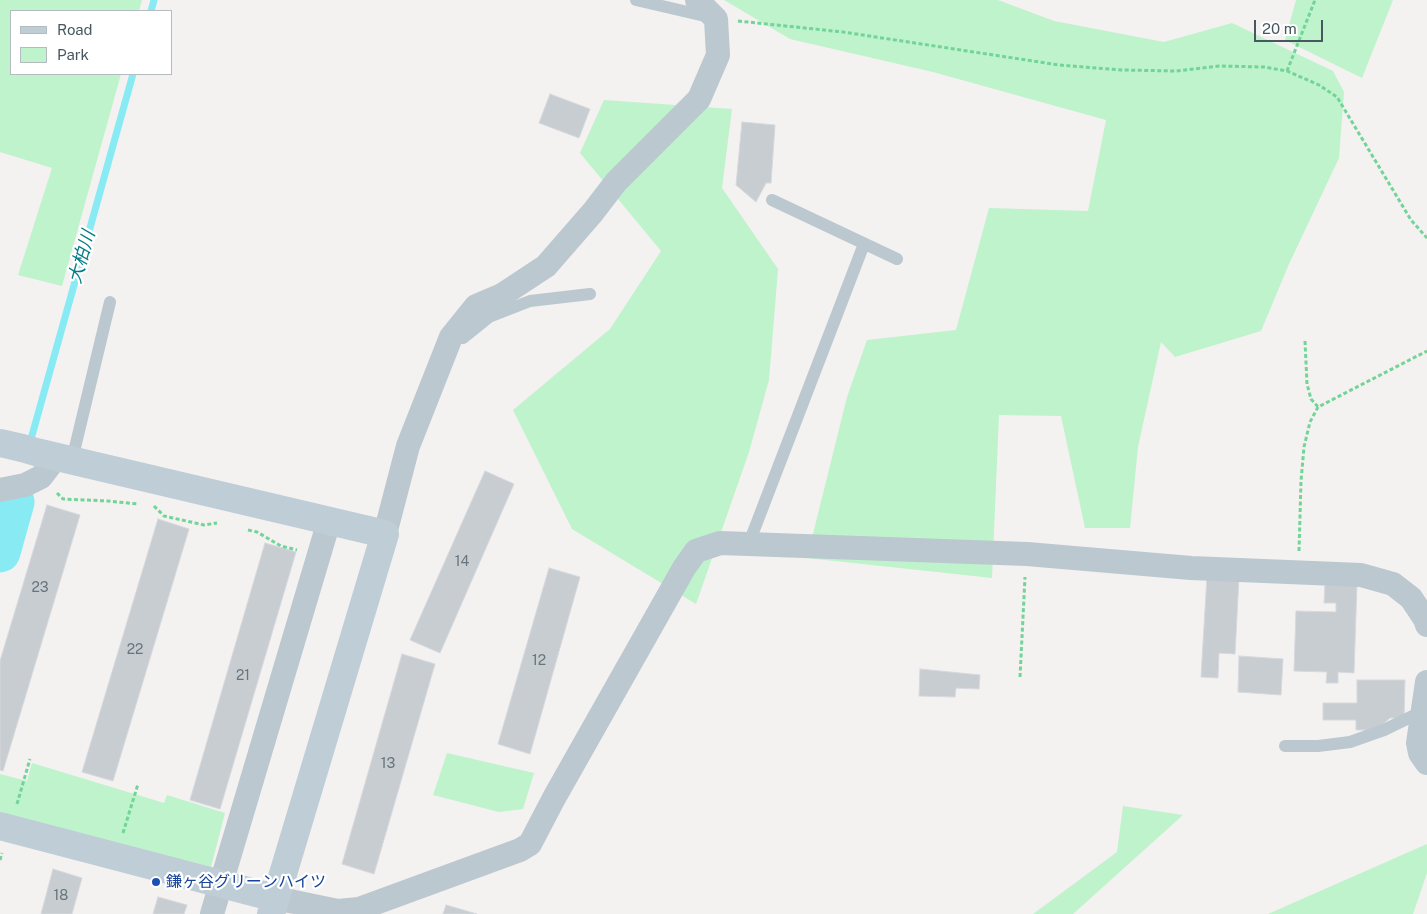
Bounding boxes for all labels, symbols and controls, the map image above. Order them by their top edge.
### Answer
legend [10,10,172,75]
scale bar [1257,10,1326,42]
text: 20 m [1262,20,1297,37]
text: Road [57,21,93,38]
text: Park [57,46,89,63]
water label: 大柏川 [64,228,100,286]
house number: 14 [455,554,469,570]
house number: 23 [31,580,49,596]
house number: 22 [127,642,143,658]
house number: 12 [532,653,546,669]
house number: 21 [236,668,250,684]
house number: 13 [381,756,395,772]
place label: 鎌ヶ谷グリーンハイツ [166,872,326,892]
marker: 鎌ヶ谷グリーンハイツ [150,876,162,888]
house number: 18 [54,888,68,904]

